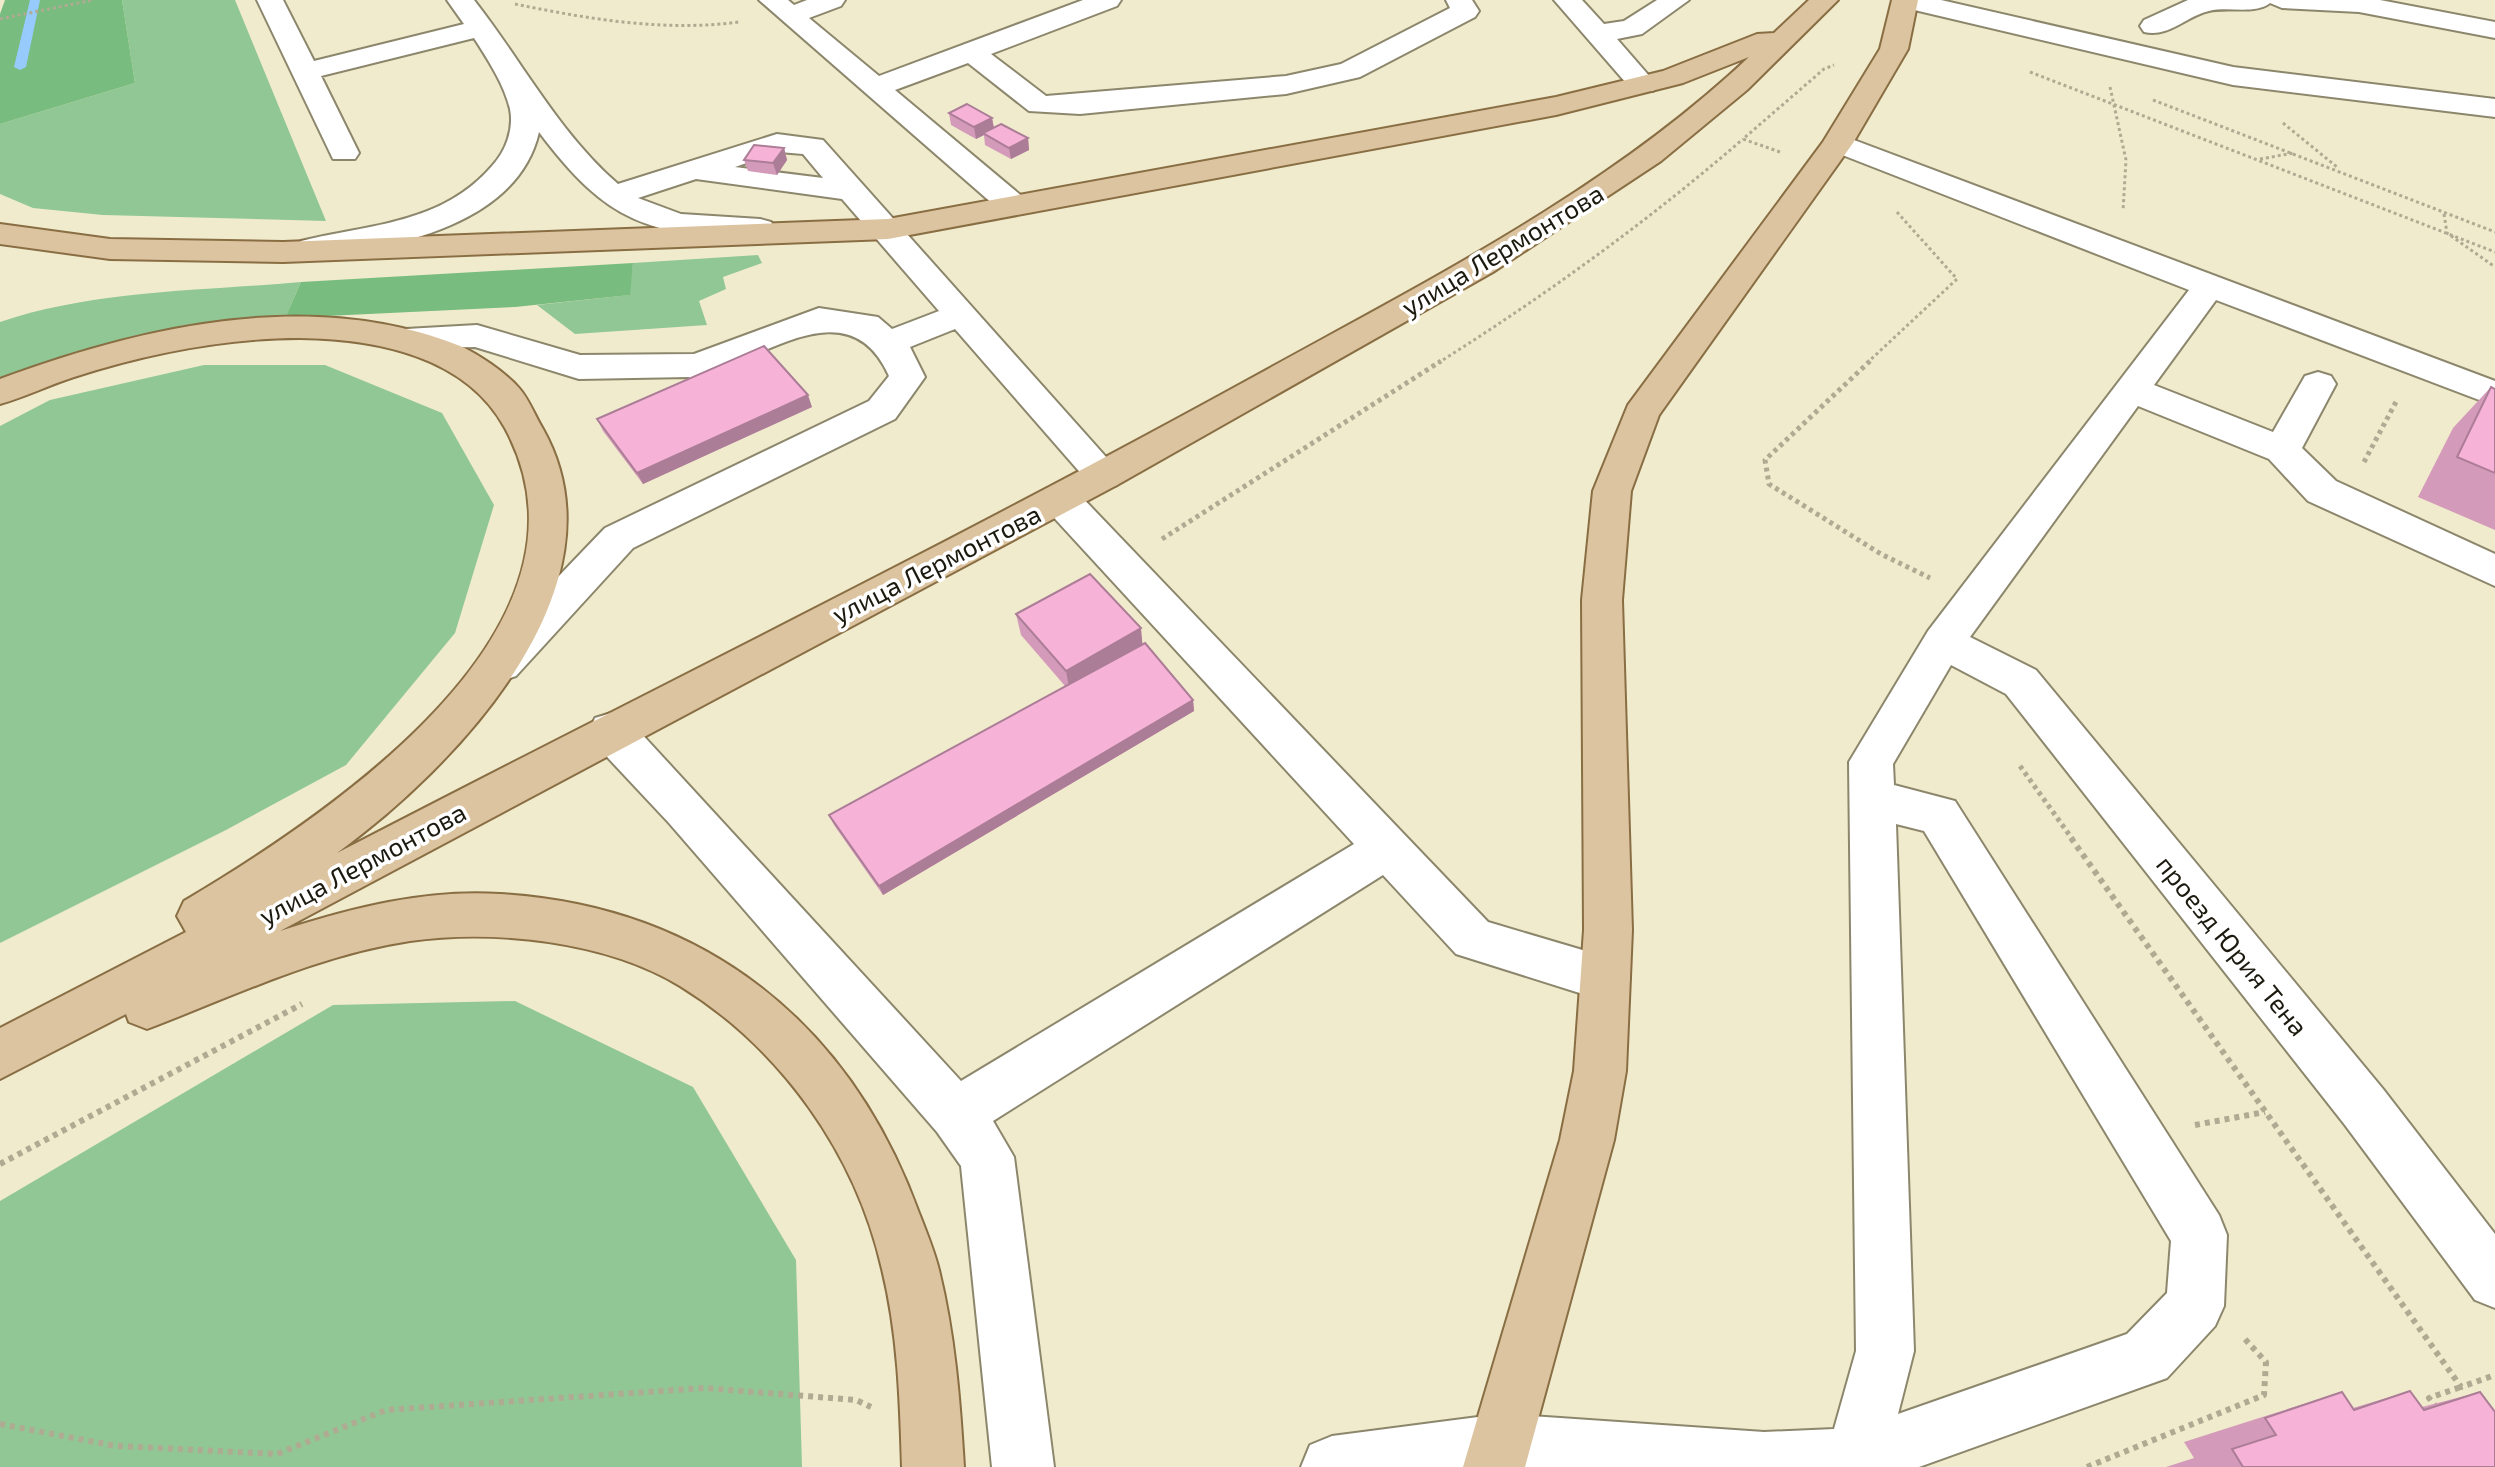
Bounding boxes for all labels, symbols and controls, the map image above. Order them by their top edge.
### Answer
street label: улица Лермонтова [1395,176,1609,322]
street label: улица Лермонтова [826,497,1046,630]
street label: улица Лермонтова [253,795,471,932]
street label: проезд Юрия Тена [2151,849,2315,1041]

